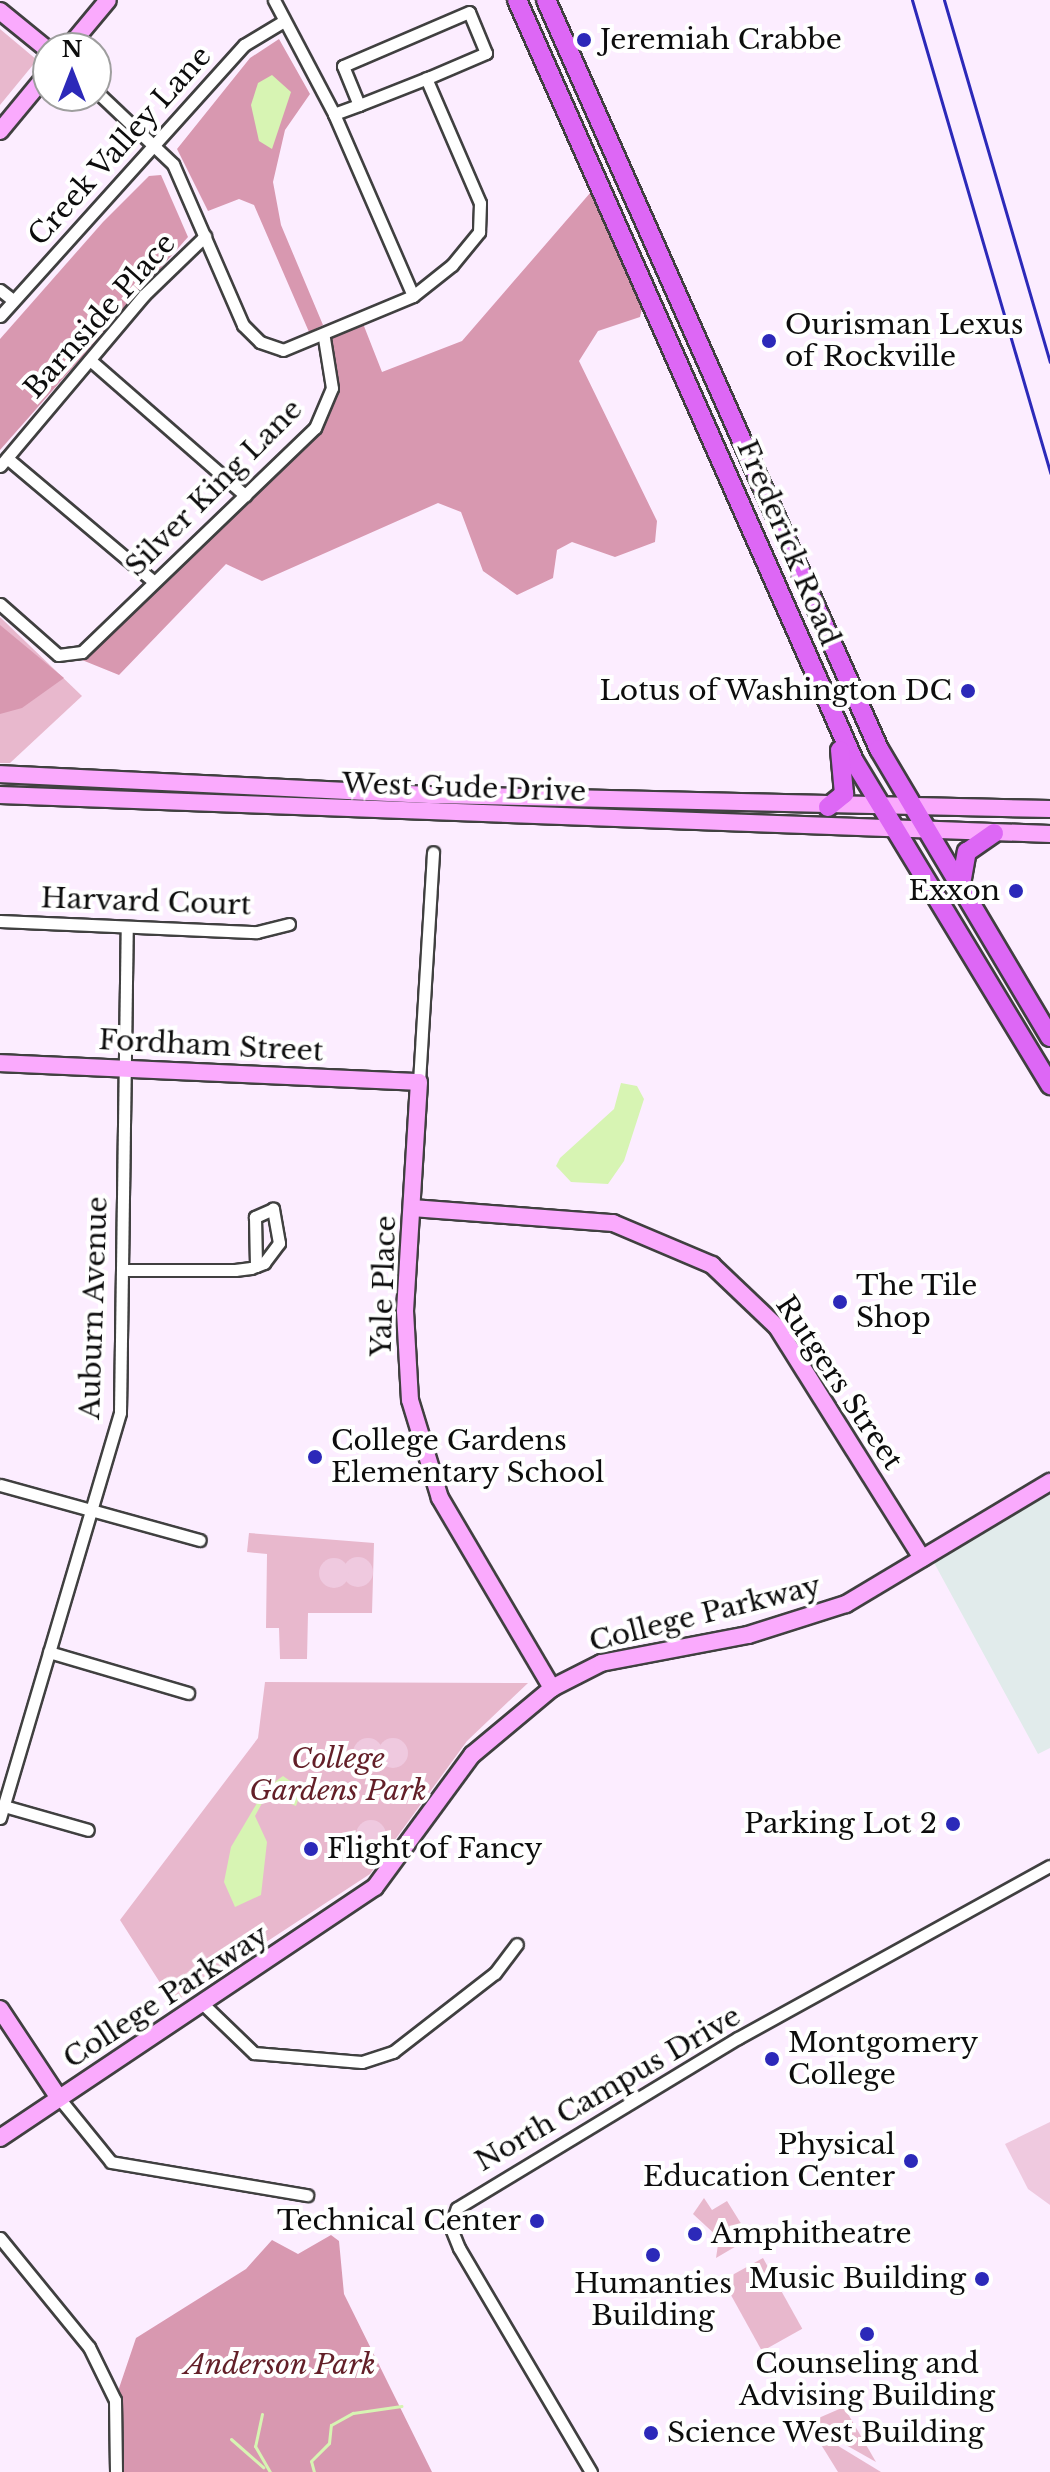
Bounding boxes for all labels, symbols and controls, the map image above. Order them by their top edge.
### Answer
place label: Jeremiah Crabbe [600,23,842,57]
marker: Jeremiah Crabbe [575,31,593,49]
north arrow [32,32,112,112]
text: N [62,36,82,63]
street label: Creek Valley Lane [21,39,219,253]
street label: Barnside Place [17,227,183,405]
place label: Ourisman Lexus of Rockville [785,308,1024,374]
marker: Ourisman Lexus of Rockville [760,332,778,350]
street label: Silver King Lane [118,392,310,584]
street label: Frederick Road [730,435,846,651]
place label: Lotus of Washington DC [598,674,952,708]
marker: Lotus of Washington DC [959,682,977,700]
street label: West Gude Drive [341,767,587,809]
place label: Exxon [909,874,1000,908]
street label: Harvard Court [40,882,252,922]
marker: Exxon [1007,882,1025,900]
street label: Fordham Street [98,1023,324,1069]
street label: Auburn Avenue [73,1195,115,1421]
street label: Yale Place [365,1215,403,1357]
place label: The Tile Shop [856,1269,978,1335]
street label: Rutgers Street [768,1290,910,1476]
marker: The Tile Shop [831,1293,849,1311]
place label: College Gardens Elementary School [331,1424,605,1490]
marker: College Gardens Elementary School [306,1448,324,1466]
street label: College Parkway [586,1569,824,1659]
park label: College Gardens Park [249,1742,427,1808]
place label: Parking Lot 2 [744,1807,937,1841]
marker: Parking Lot 2 [944,1815,962,1833]
place label: Flight of Fancy [327,1832,542,1866]
marker: Flight of Fancy [302,1840,320,1858]
street label: College Parkway [57,1918,275,2076]
street label: North Campus Drive [469,1999,747,2179]
place label: Montgomery College [788,2026,978,2092]
marker: Montgomery College [763,2050,781,2068]
place label: Physical Education Center [643,2128,895,2194]
marker: Physical Education Center [902,2152,920,2170]
place label: Technical Center [277,2204,521,2238]
marker: Technical Center [528,2212,546,2230]
place label: Amphitheatre [711,2217,912,2251]
marker: Amphitheatre [686,2225,704,2243]
marker: Humanties Building [644,2246,662,2264]
place label: Music Building [749,2262,966,2296]
place label: Humanties Building [574,2267,732,2333]
marker: Music Building [973,2270,991,2288]
marker: Counseling and Advising Building [858,2325,876,2343]
place label: Counseling and Advising Building [739,2347,995,2413]
park label: Anderson Park [184,2348,376,2382]
place label: Science West Building [667,2416,985,2450]
marker: Science West Building [642,2424,660,2442]

